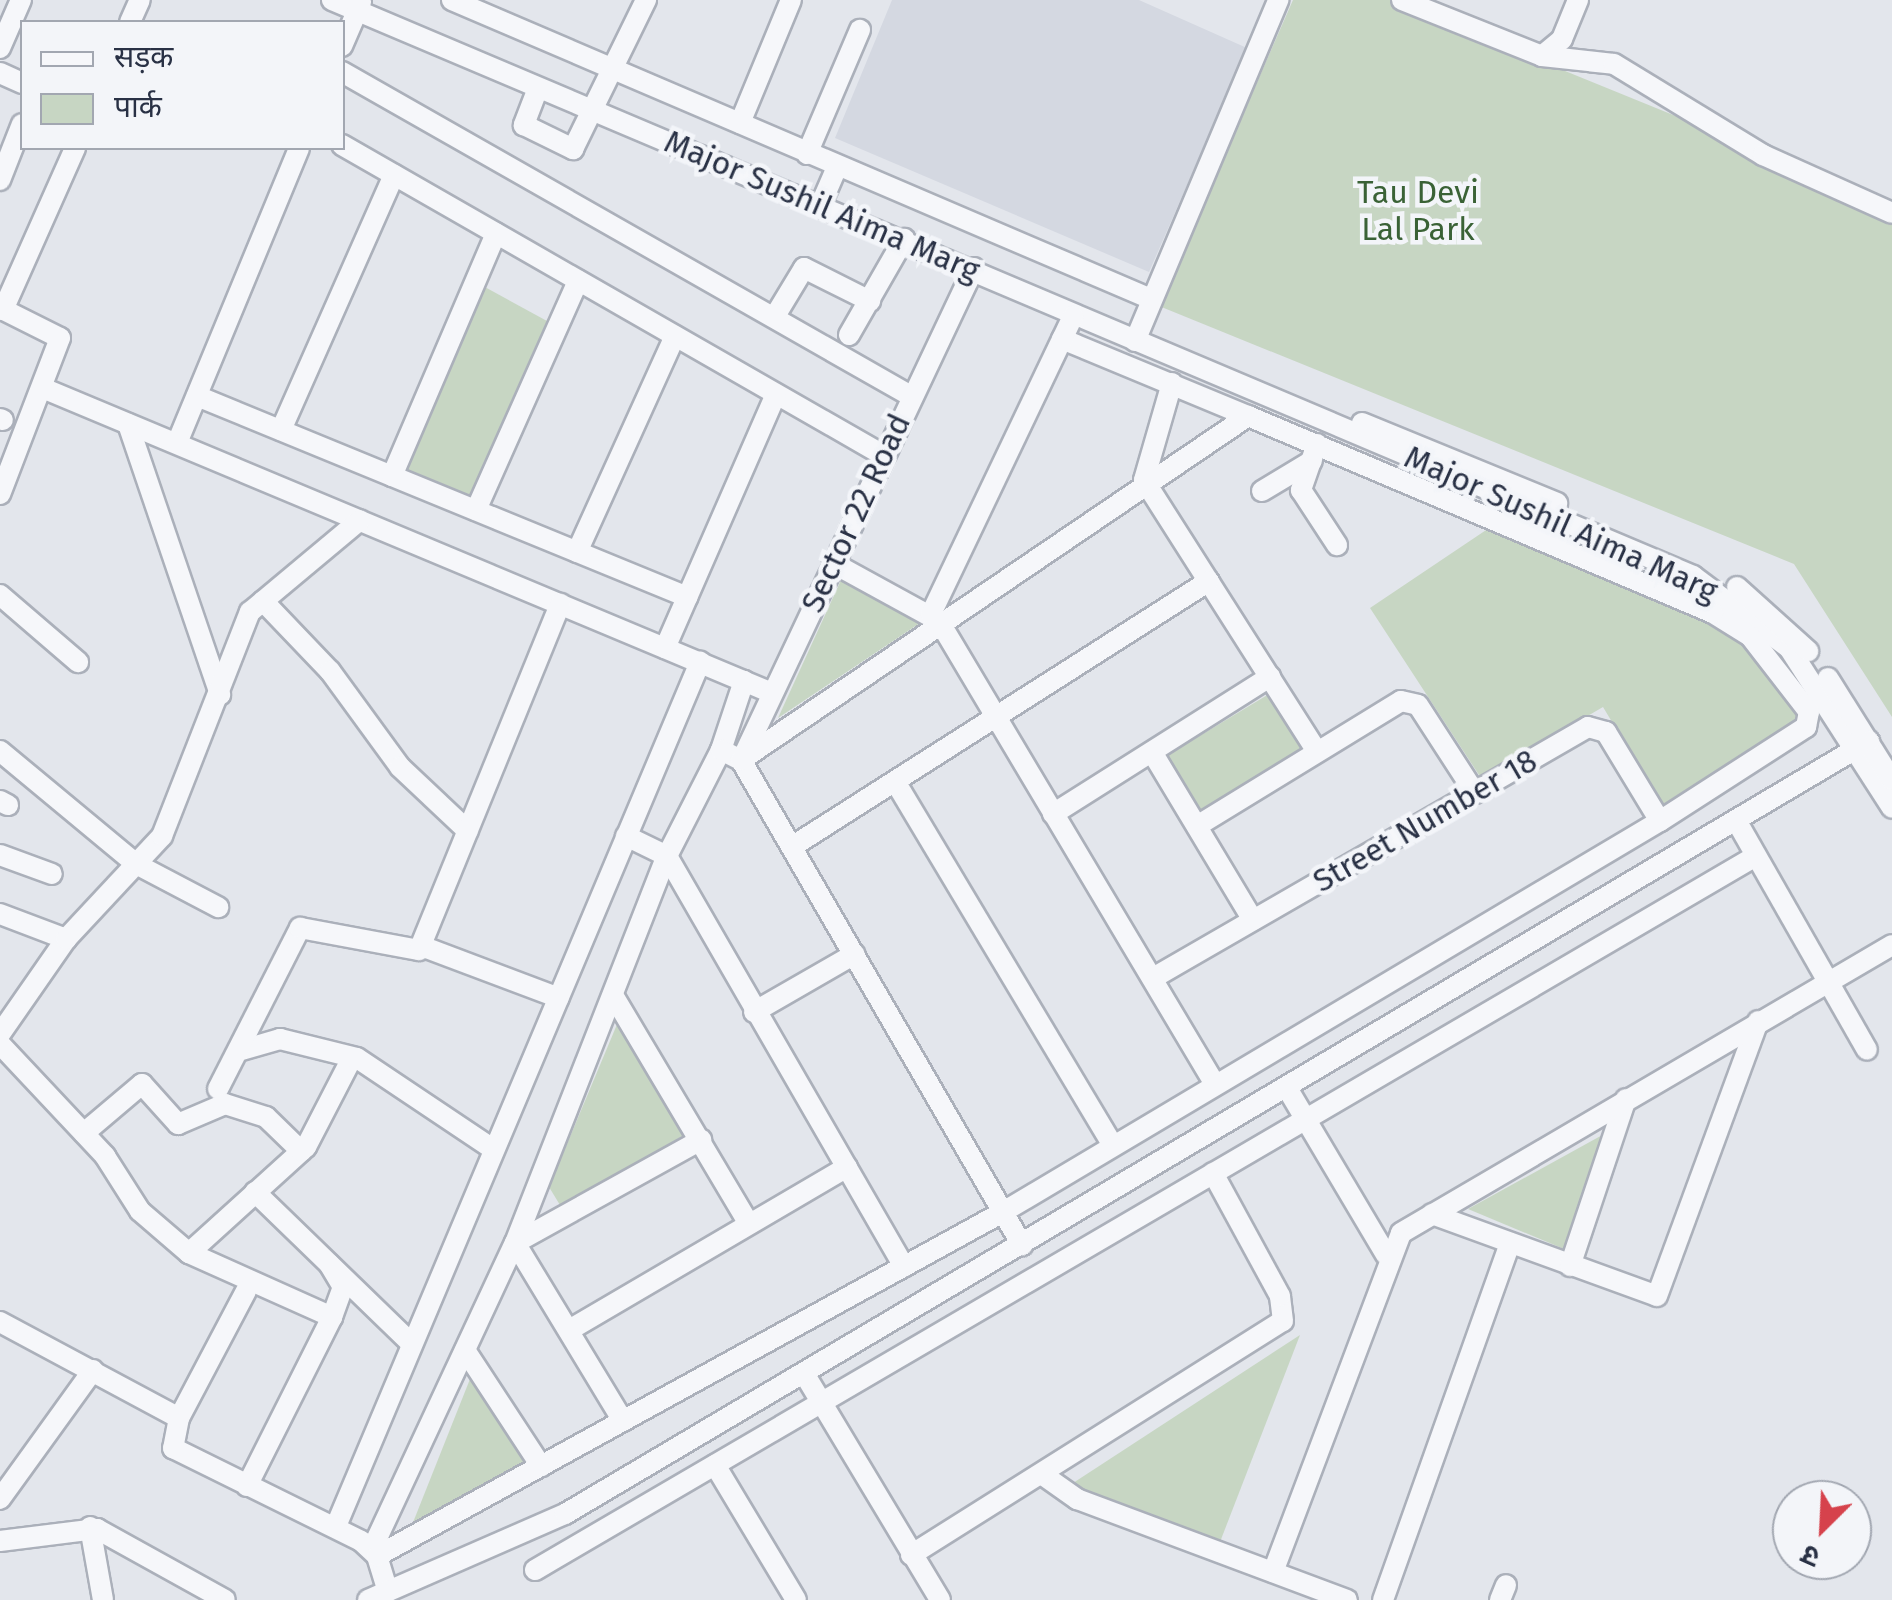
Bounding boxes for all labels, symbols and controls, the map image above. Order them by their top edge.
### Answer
legend [20,20,345,150]
text: सड़क [114,39,173,75]
text: पार्क [114,89,162,125]
street label: Major Sushil Aima Marg [659,122,985,290]
park label: Tau Devi Lal Park [1357,174,1479,249]
street label: Sector 22 Road [793,408,919,618]
street label: Major Sushil Aima Marg [1399,438,1723,610]
street label: Street Number 18 [1306,741,1544,901]
north arrow [1772,1480,1872,1580]
text: उ [1796,1538,1825,1574]

